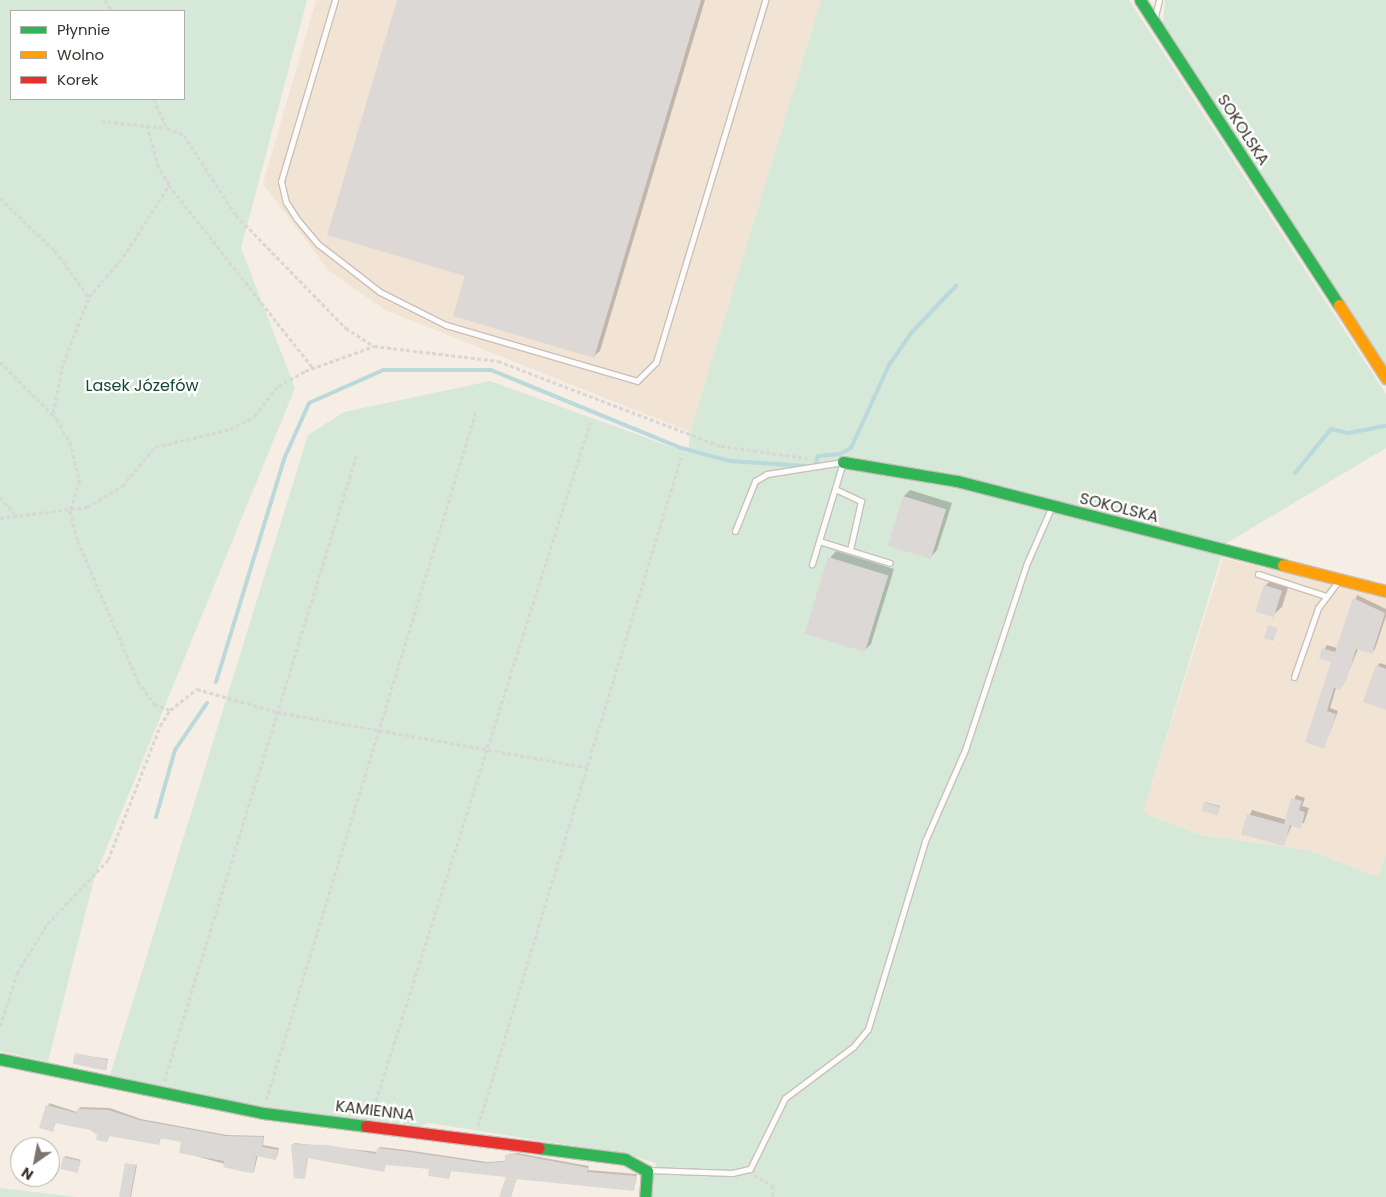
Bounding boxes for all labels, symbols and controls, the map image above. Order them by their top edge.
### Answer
legend [10,10,185,100]
text: Płynnie [57,19,110,40]
text: Wolno [57,44,104,65]
text: Korek [57,69,98,90]
street label: SOKOLSKA [1213,91,1273,169]
park label: Lasek Józefów [85,376,199,396]
street label: SOKOLSKA [1077,489,1161,527]
street label: KAMIENNA [334,1097,416,1125]
north arrow [10,1137,60,1187]
text: N [18,1162,37,1185]

